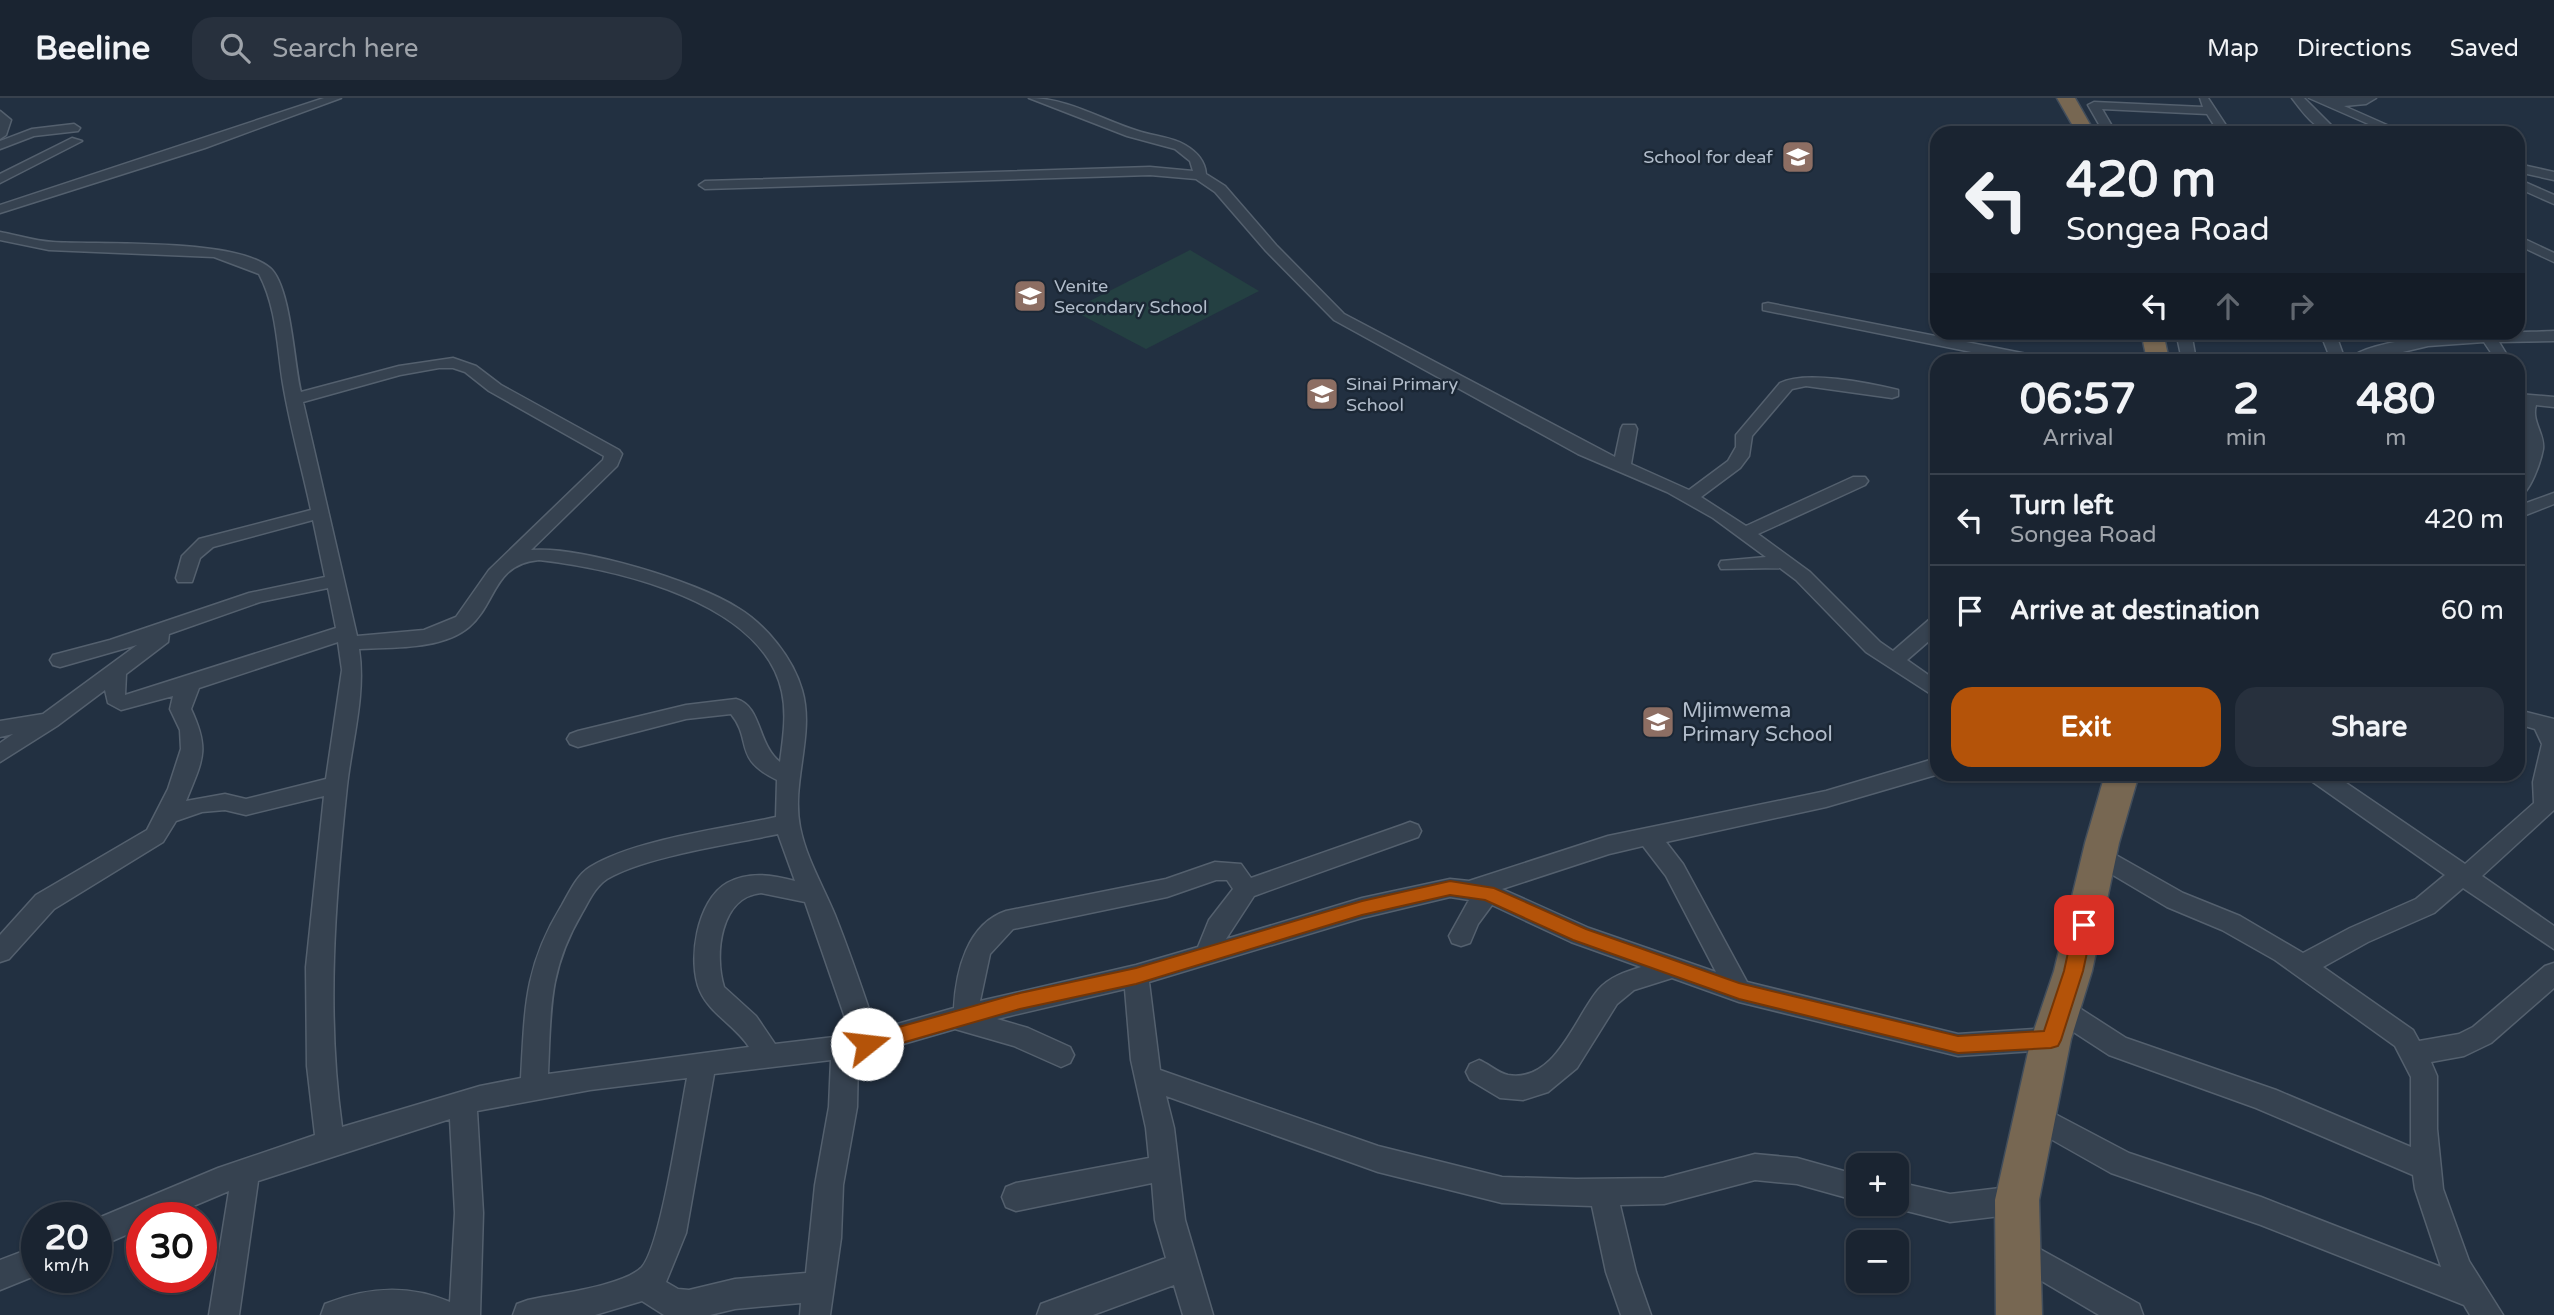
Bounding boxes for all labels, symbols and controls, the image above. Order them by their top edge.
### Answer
search box [192,17,682,80]
text: Beeline [35,29,150,68]
icon: search [216,29,254,67]
text: Search here [272,33,418,64]
text: Map [2207,34,2259,63]
text: Directions [2297,34,2412,63]
text: Saved [2450,34,2519,63]
school or university icon: School for deaf [1779,138,1817,176]
place label: School for deaf [1643,146,1773,168]
text: 420 m [2066,151,2216,210]
icon: left [1951,154,2042,245]
text: Songea Road [2066,211,2270,249]
place label: Venite Secondary School [1054,275,1207,318]
school or university icon: Venite Secondary School [1011,277,1049,315]
icon: left [2136,287,2174,325]
icon: ahead [2209,287,2247,325]
icon: right [2282,287,2320,325]
place label: Sinai Primary School [1346,373,1459,416]
text: 06:57 [2020,374,2136,425]
text: 2 [2233,374,2259,425]
text: 480 [2356,374,2435,425]
school or university icon: Sinai Primary School [1303,375,1341,413]
text: Arrival [2042,424,2113,452]
text: min [2226,424,2267,452]
text: m [2385,424,2406,452]
text: Turn left [2010,490,2113,521]
icon: left [1951,501,1989,539]
text: 420 m [2424,504,2504,535]
text: Songea Road [2010,521,2156,549]
icon: arrive [1951,592,1989,630]
text: Arrive at destination [2010,595,2260,626]
text: 60 m [2441,595,2504,626]
button: Exit [1951,687,2221,767]
button: Share [2235,687,2504,767]
place label: Mjimwema Primary School [1682,698,1833,747]
school or university icon: Mjimwema Primary School [1639,703,1677,741]
pin [2054,895,2114,955]
icon: arrive [2065,906,2103,944]
position arrow [830,1007,904,1081]
map controls [1846,1153,1909,1293]
button: + [1846,1153,1909,1216]
speed limit sign: 30 [126,1202,217,1293]
text: 20 [45,1217,88,1259]
button: − [1846,1230,1909,1293]
text: km/h [44,1254,89,1276]

